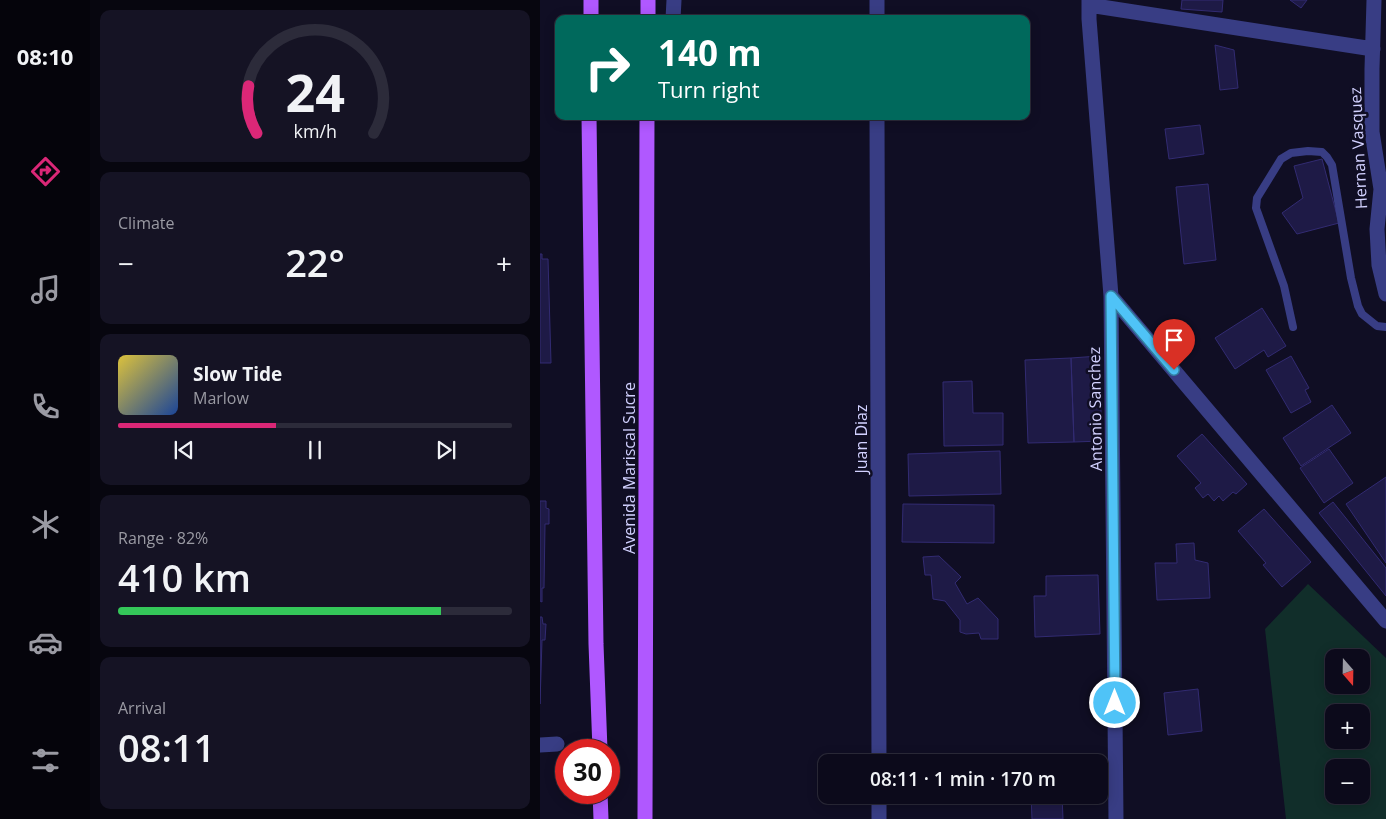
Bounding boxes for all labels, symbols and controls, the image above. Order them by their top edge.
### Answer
text: 140 m [658,29,762,76]
icon: right [575,35,640,100]
text: 08:10 [17,41,73,71]
text: 24 [285,56,345,127]
text: Turn right [658,74,760,104]
street label: Hernan Vasquez [1344,86,1372,210]
text: km/h [293,119,337,143]
icon: directions [28,154,63,189]
text: Climate [118,212,175,234]
text: 22° [285,236,345,288]
text: − [118,244,134,282]
text: + [496,244,512,282]
icon: music [28,272,63,307]
pin [1153,319,1195,370]
icon: arrive [1160,326,1188,354]
street label: Antonio Sanchez [1083,347,1107,471]
text: Slow Tide [193,361,282,387]
street label: Avenida Mariscal Sucre [618,382,640,554]
text: Marlow [193,387,249,409]
icon: phone [28,389,63,424]
street label: Juan Diaz [850,404,872,476]
icon: previous [170,436,198,464]
icon: pause [301,436,329,464]
icon: next [432,436,460,464]
icon: climate [28,507,63,542]
text: Range · 82% [118,527,208,549]
text: 410 km [118,551,251,603]
icon: car [28,625,63,660]
north arrow [1325,649,1370,694]
map controls [1325,649,1370,804]
position arrow [1088,676,1140,728]
text: Arrival [118,697,166,719]
button: + [1325,704,1370,749]
text: 08:11 [118,721,215,773]
speed limit sign: 30 [555,739,620,804]
icon: filters [28,743,63,778]
button: − [1325,759,1370,804]
text: 08:11 · 1 min · 170 m [870,766,1056,792]

